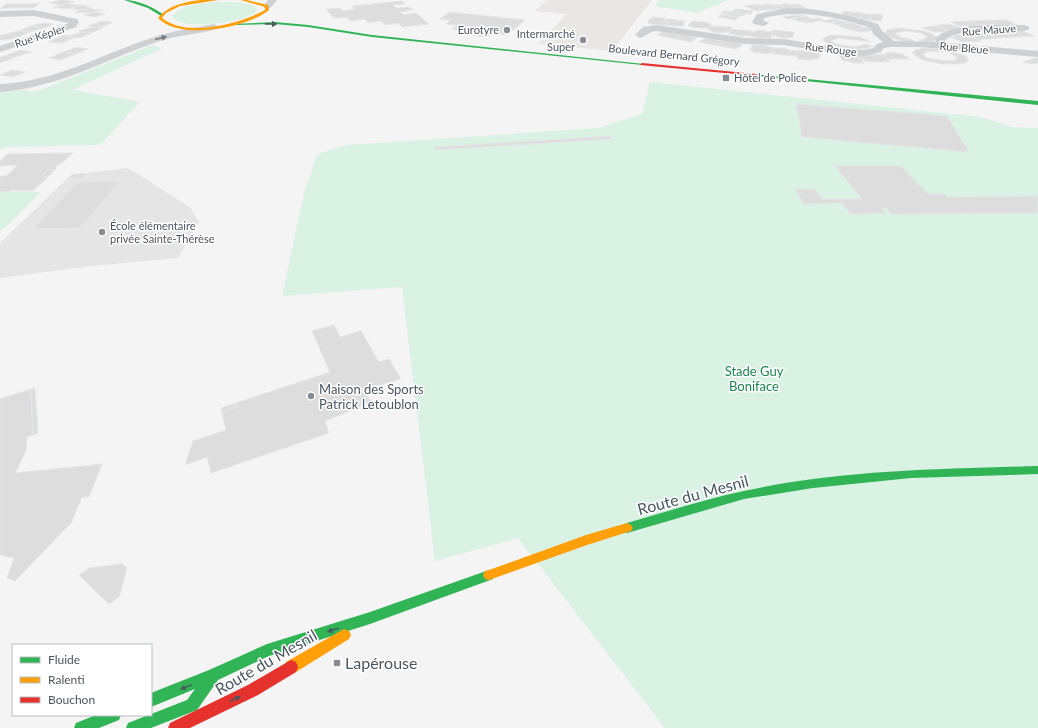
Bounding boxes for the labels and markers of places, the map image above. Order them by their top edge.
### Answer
place label: Eurotyre [458,23,499,36]
marker: Eurotyre [502,25,512,35]
place label: Intermarché Super [517,27,575,53]
marker: Intermarché Super [578,35,588,45]
place label: Hôtel de Police [734,71,807,84]
marker: Hôtel de Police [721,73,731,83]
place label: École élémentaire privée Sainte-Thérèse [110,219,215,245]
marker: École élémentaire privée Sainte-Thérèse [97,227,107,237]
place label: Maison des Sports Patrick Letoublon [319,381,424,412]
marker: Maison des Sports Patrick Letoublon [306,391,316,401]
place label: Lapérouse [345,653,417,672]
marker: Lapérouse [332,658,342,668]

